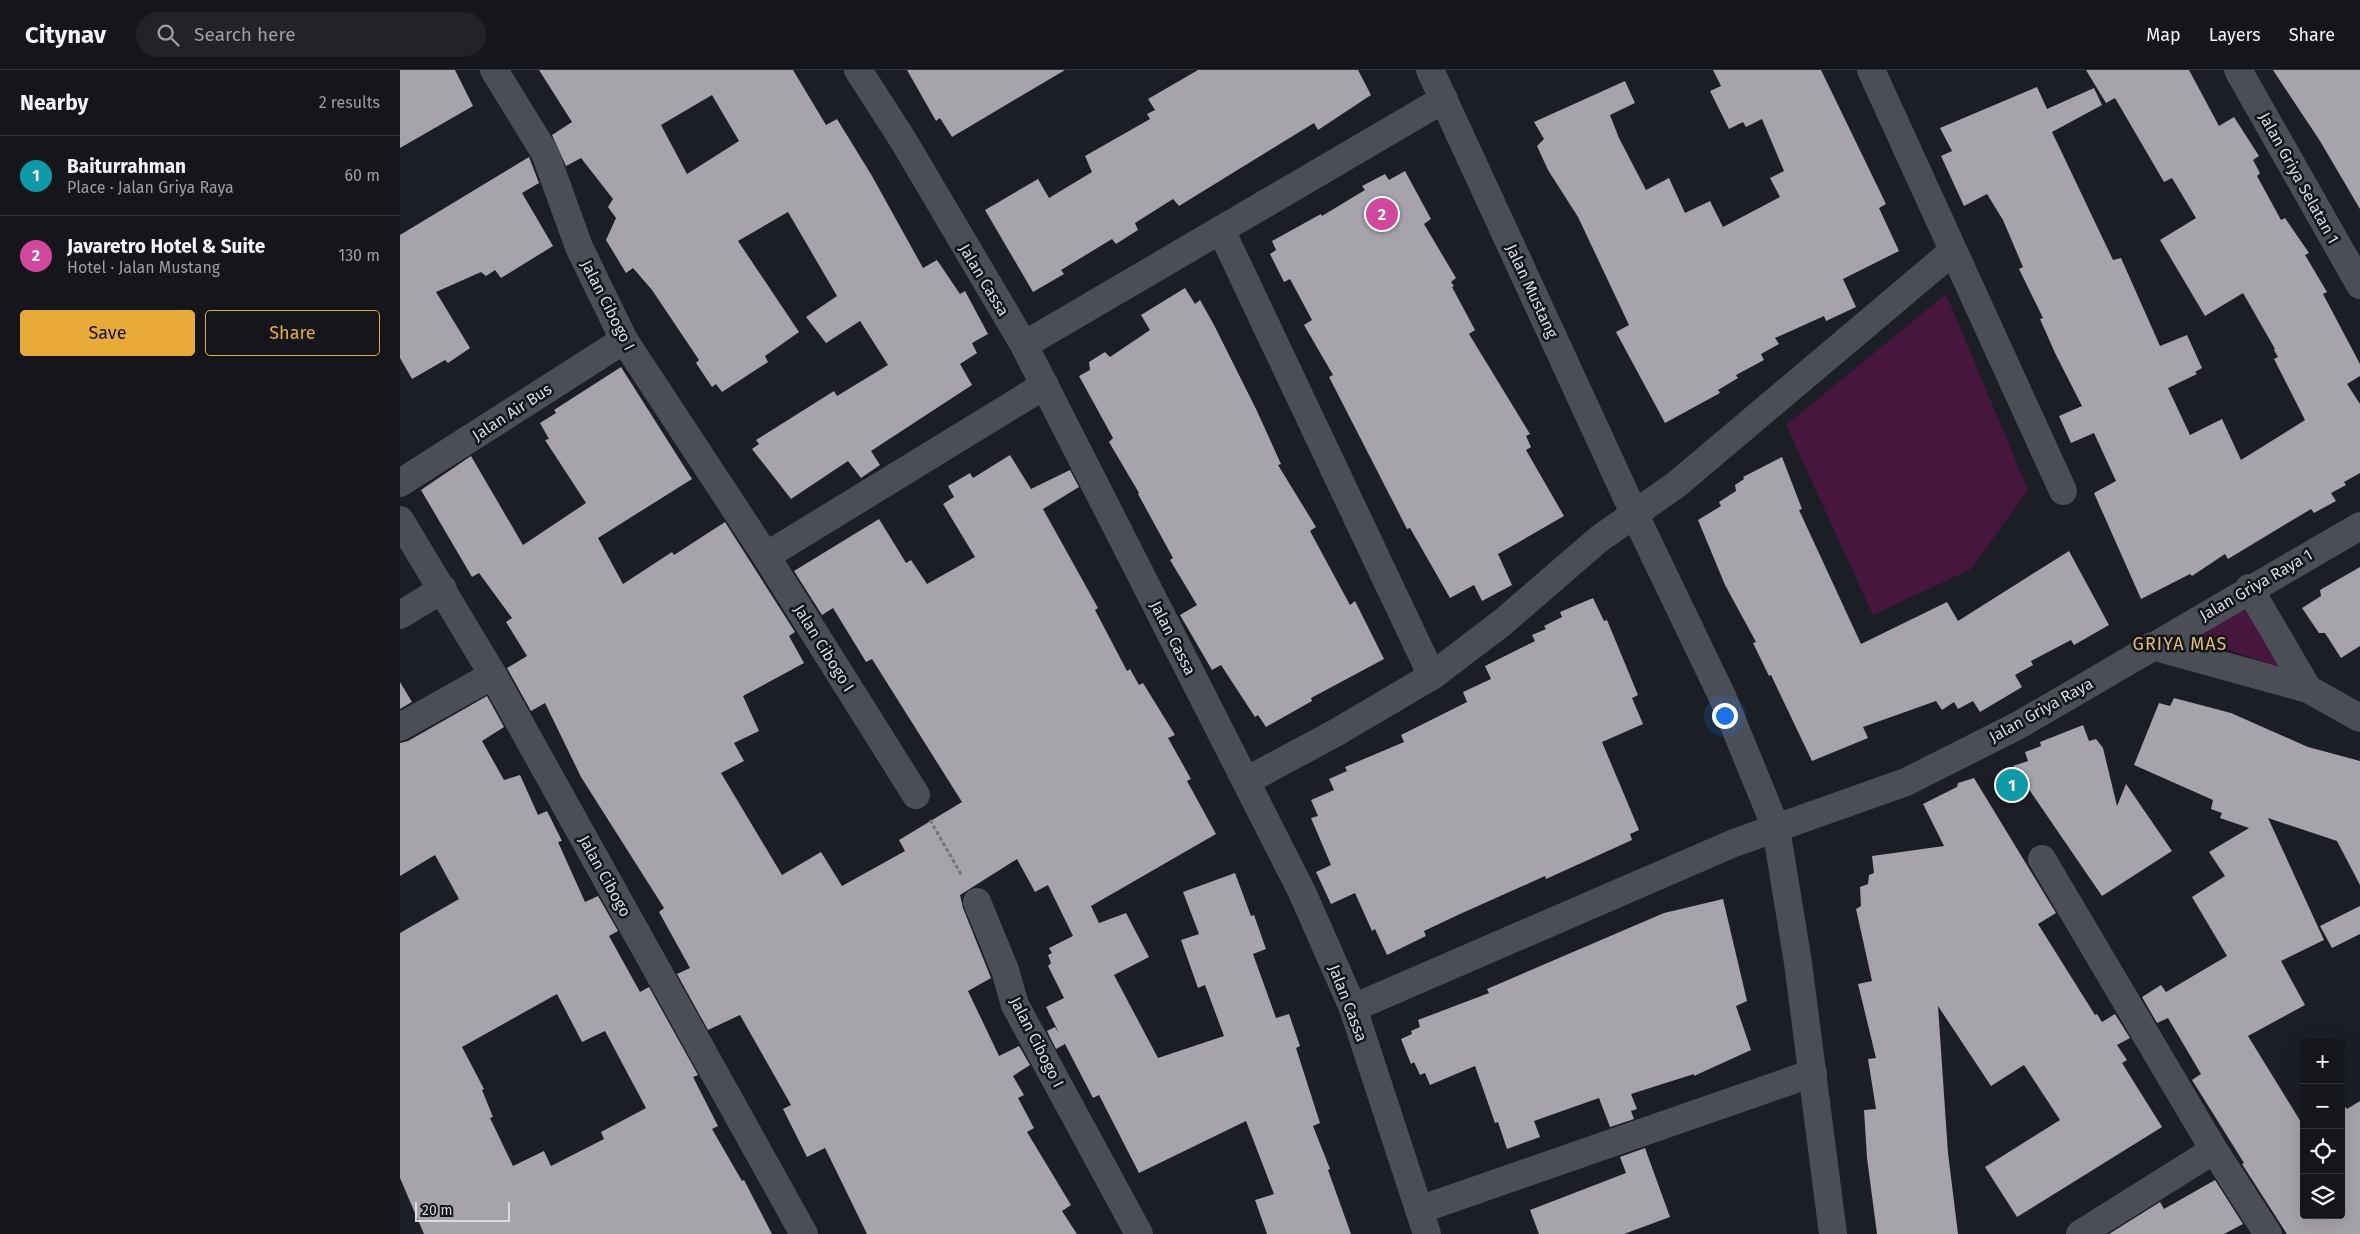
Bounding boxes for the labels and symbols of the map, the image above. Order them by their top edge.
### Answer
street label: Jalan Griya Selatan 1 [2255,109,2343,247]
pin: 2 [1366,195,1398,233]
street label: Jalan Cassa [955,240,1013,320]
street label: Jalan Mustang [1502,241,1562,342]
street label: Jalan Cibogo I [577,257,639,353]
street label: Jalan Air Bus [469,379,555,445]
street label: Jalan Griya Raya 1 [2196,545,2316,625]
street label: Jalan Cassa [1146,598,1200,678]
street label: Jalan Cibogo I [790,601,858,695]
district label: GRIYA MAS [2133,633,2227,655]
street label: Jalan Griya Raya [1986,674,2096,746]
your location [1712,703,1738,729]
pin: 1 [1996,766,2028,804]
street label: Jalan Cibogo [575,832,635,920]
street label: Jalan Cassa [1325,962,1371,1044]
street label: Jalan Cibogo I [1006,994,1068,1090]
scale bar [415,1199,510,1222]

